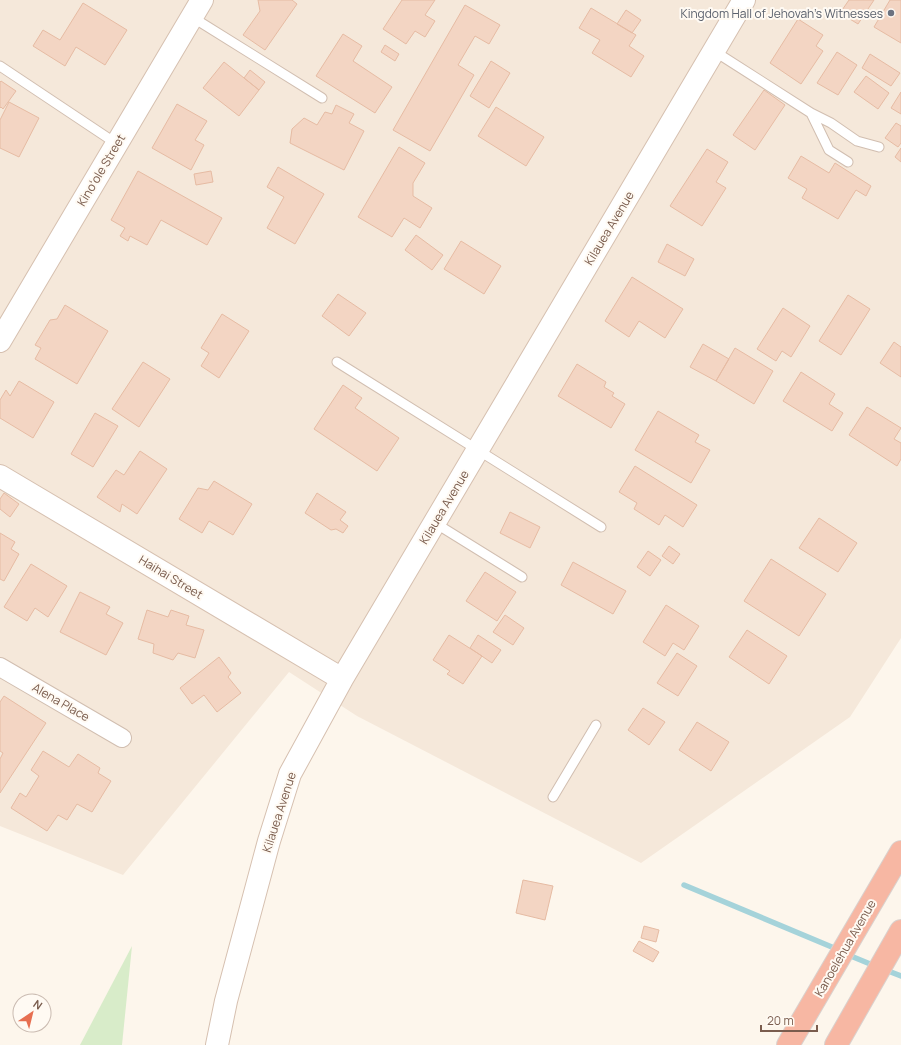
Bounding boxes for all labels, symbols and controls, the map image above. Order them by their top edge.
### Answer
place label: Kingdom Hall of Jehovah’s Witnesses [681,5,883,22]
marker: Kingdom Hall of Jehovah’s Witnesses [886,8,896,18]
street label: Kinoʻole Street [73,131,129,209]
street label: Kilauea Avenue [580,188,638,268]
street label: Kilauea Avenue [415,467,473,547]
street label: Haihai Street [136,551,206,603]
street label: Alena Place [29,679,93,725]
street label: Kilauea Avenue [258,770,300,854]
street label: Kanoelehua Avenue [810,896,880,1000]
north arrow [12,993,52,1033]
text: N [30,996,46,1013]
scale bar [761,1007,817,1033]
text: 20 m [767,1012,794,1029]

